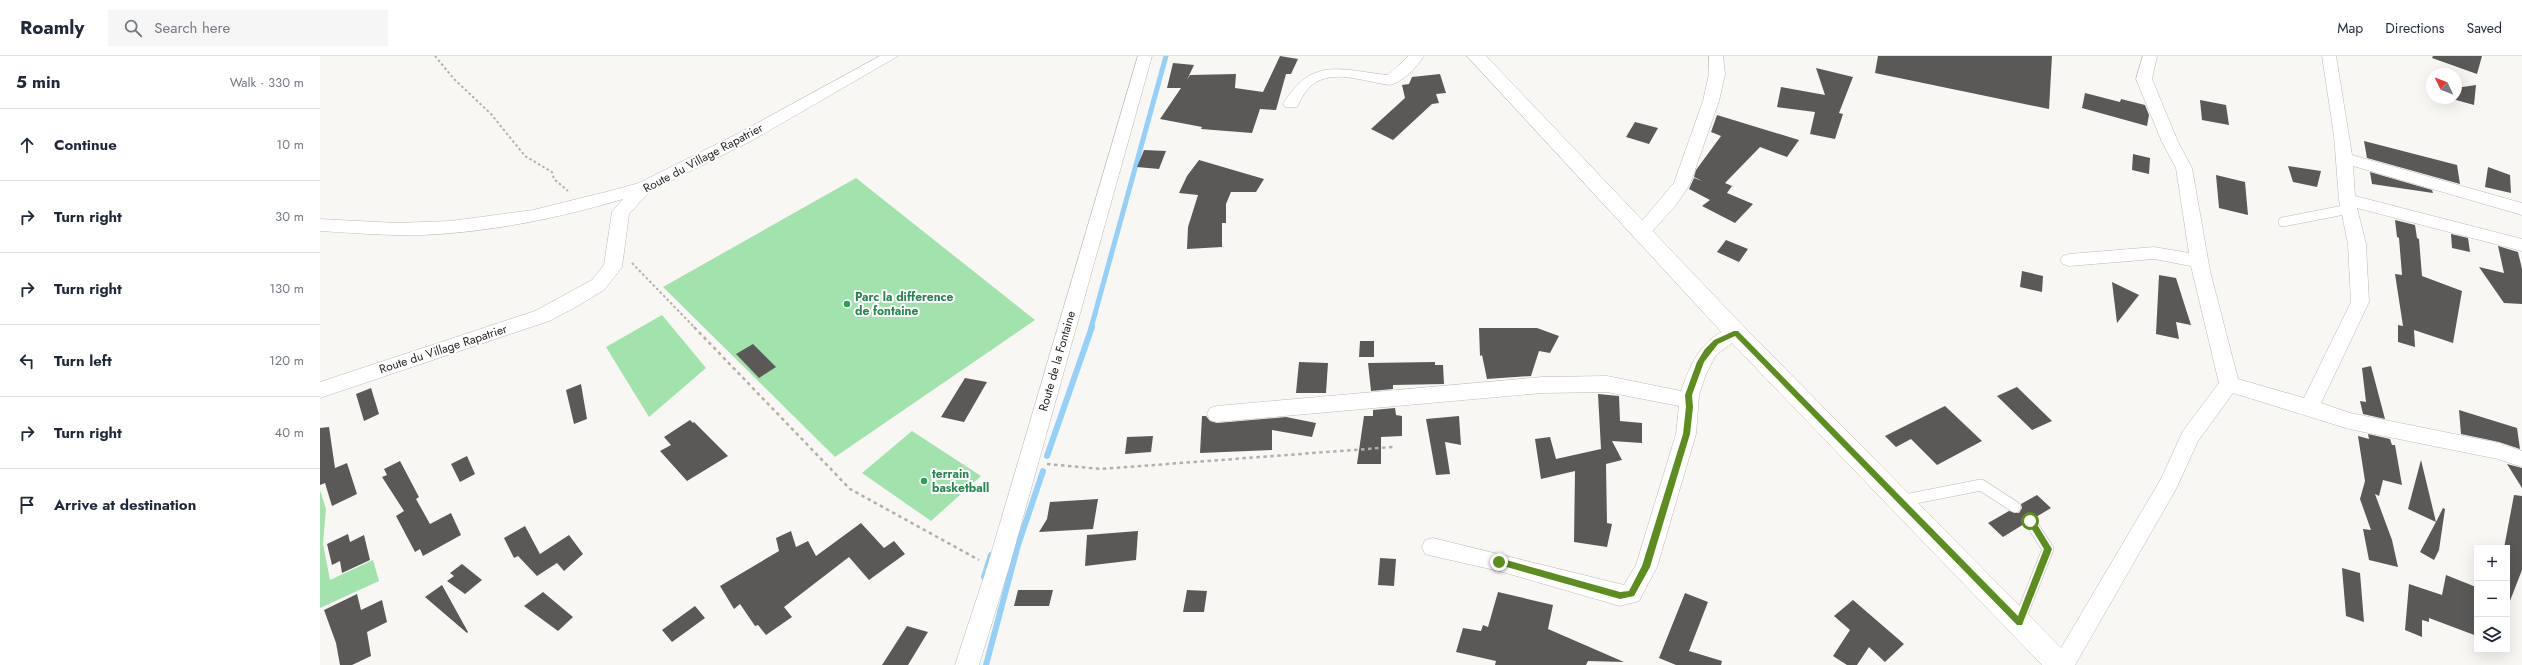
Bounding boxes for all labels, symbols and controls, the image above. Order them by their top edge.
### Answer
search box [108,10,388,46]
text: Roamly [20,14,84,41]
icon: search [122,17,144,39]
text: Search here [154,17,230,39]
text: Map [2337,18,2363,38]
text: Directions [2385,18,2445,38]
text: Saved [2467,18,2502,38]
north arrow [2426,68,2462,104]
text: 5 min [16,70,60,94]
text: Walk · 330 m [230,73,304,92]
street label: Route du Village Rapatrier [640,118,767,197]
icon: ahead [16,134,38,156]
text: Continue [54,134,117,156]
text: 10 m [276,135,304,154]
icon: right [16,206,38,228]
text: Turn right [54,206,122,228]
text: 30 m [275,207,304,226]
icon: right [16,278,38,300]
text: Turn right [54,278,122,300]
text: 130 m [269,279,304,298]
place label: Parc la difference de fontaine [855,288,953,320]
marker: Parc la difference de fontaine [842,299,852,309]
street label: Route de la Fontaine [1034,309,1080,413]
street label: Route du Village Rapatrier [377,320,510,378]
icon: left [16,350,38,372]
text: Turn left [54,350,112,372]
text: 120 m [269,351,304,370]
icon: right [16,422,38,444]
text: Turn right [54,422,122,444]
text: 40 m [275,423,304,442]
place label: terrain basketball [932,465,989,497]
marker: terrain basketball [919,476,929,486]
icon: arrive [16,494,38,516]
text: Arrive at destination [54,494,196,516]
route start [2021,512,2039,530]
map controls [2474,545,2510,653]
button: + [2474,545,2510,581]
route end [1490,553,1508,571]
button: − [2474,581,2510,617]
button: layers [2474,617,2510,653]

